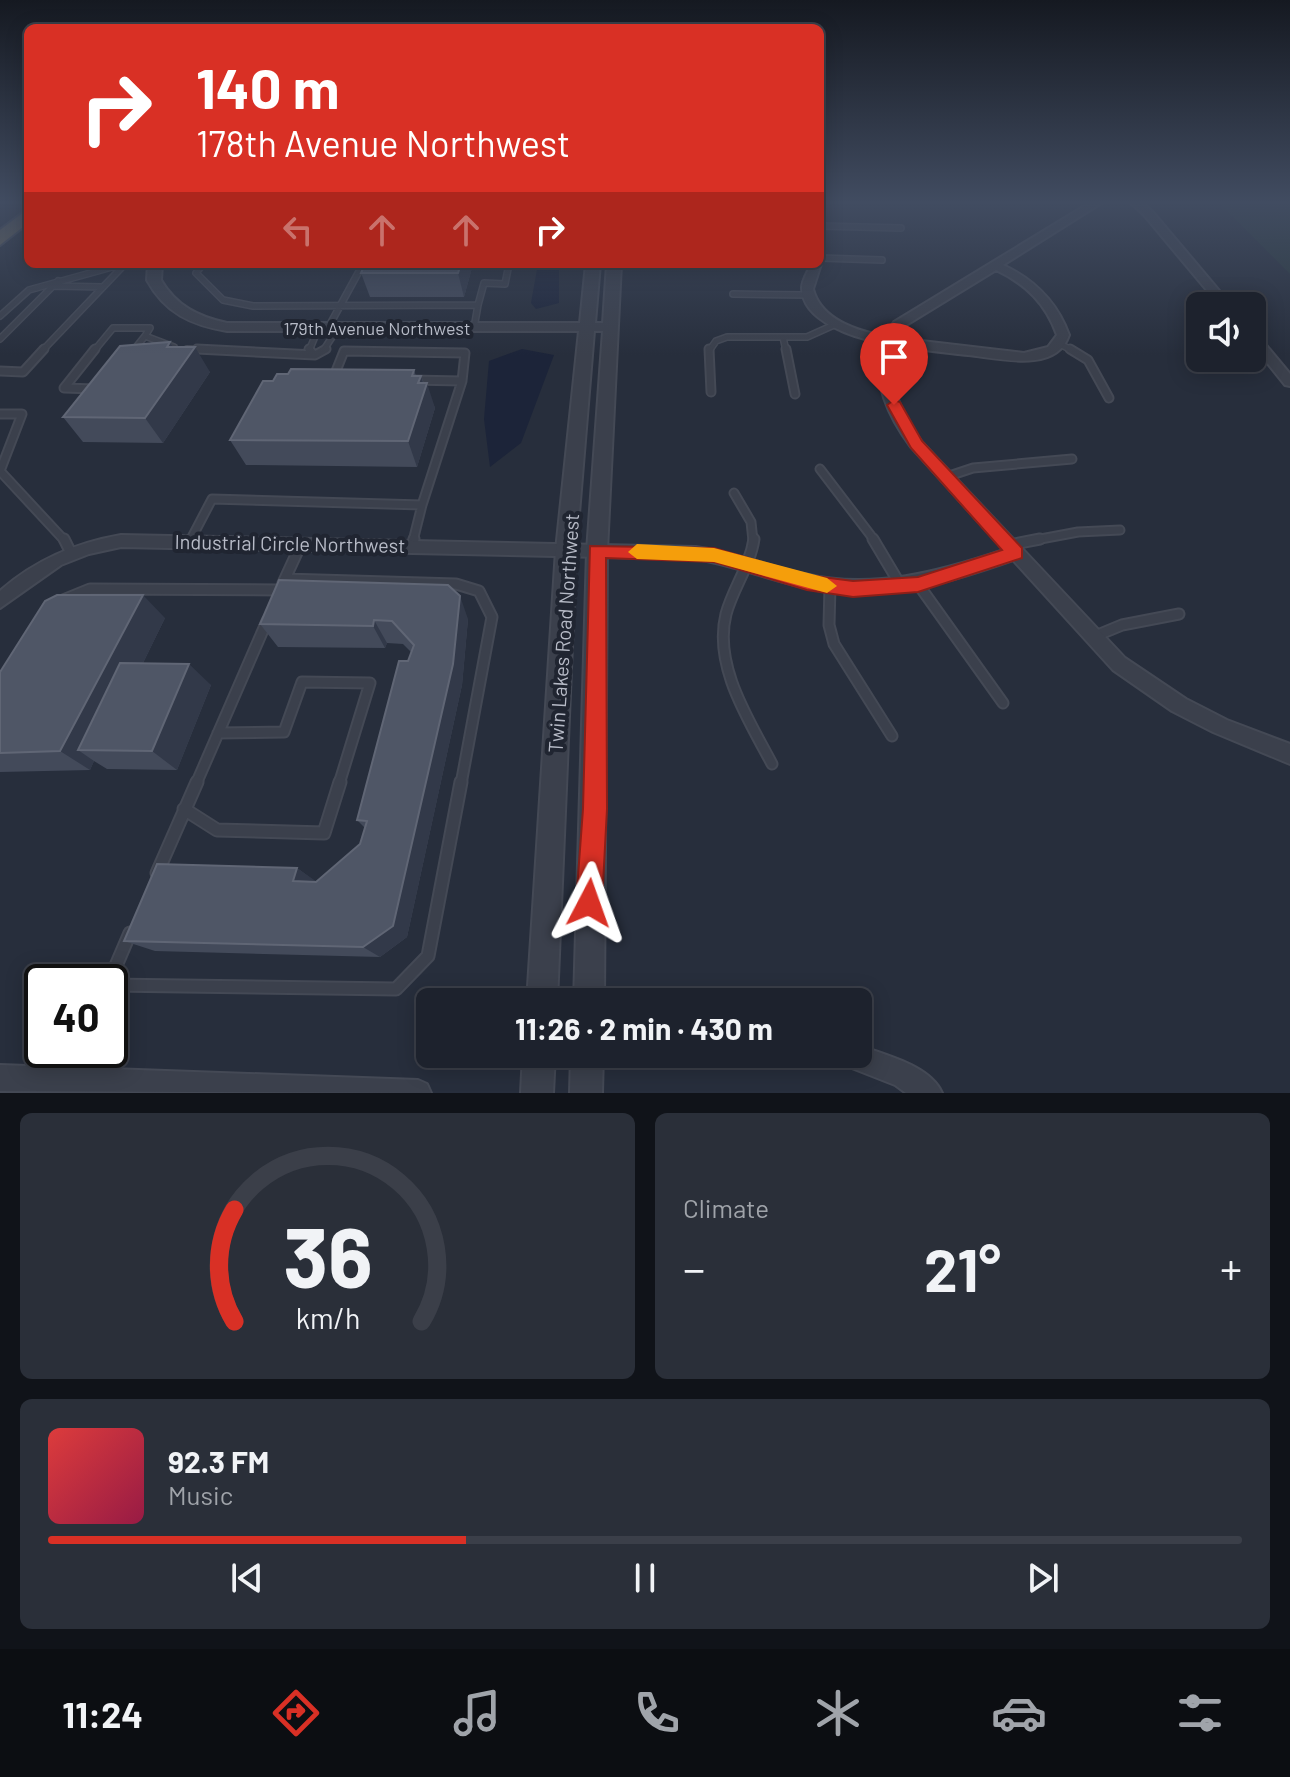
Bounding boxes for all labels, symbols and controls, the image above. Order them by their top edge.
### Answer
text: 140 m [196,53,340,120]
icon: right [64,56,168,160]
text: 178th Avenue Northwest [196,121,570,164]
icon: left [276,208,320,252]
icon: ahead [360,208,404,252]
icon: ahead [444,208,488,252]
icon: right [528,208,572,252]
map controls [1186,292,1266,372]
button: sound [1186,292,1266,372]
street label: 179th Avenue Northwest [283,317,471,339]
pin [860,323,928,405]
icon: arrive [872,335,916,379]
street label: Twin Lakes Road Northwest [543,513,583,753]
street label: Industrial Circle Northwest [174,529,406,557]
position arrow [547,861,631,945]
speed limit sign: 40 [24,964,128,1068]
text: 11:26 · 2 min · 430 m [515,1010,773,1046]
text: Climate [683,1192,769,1223]
text: 36 [283,1205,372,1305]
text: 21° [924,1232,1001,1304]
text: − [683,1241,705,1294]
text: + [1220,1241,1242,1294]
text: km/h [295,1300,360,1335]
text: 92.3 FM [168,1443,269,1479]
text: Music [168,1479,233,1510]
icon: previous [225,1556,269,1600]
icon: pause [623,1556,667,1600]
icon: next [1021,1556,1065,1600]
icon: directions [268,1685,324,1741]
icon: music [449,1685,505,1741]
icon: phone [629,1685,685,1741]
icon: climate [810,1685,866,1741]
icon: car [991,1685,1047,1741]
icon: filters [1172,1685,1228,1741]
text: 11:24 [62,1692,143,1735]

